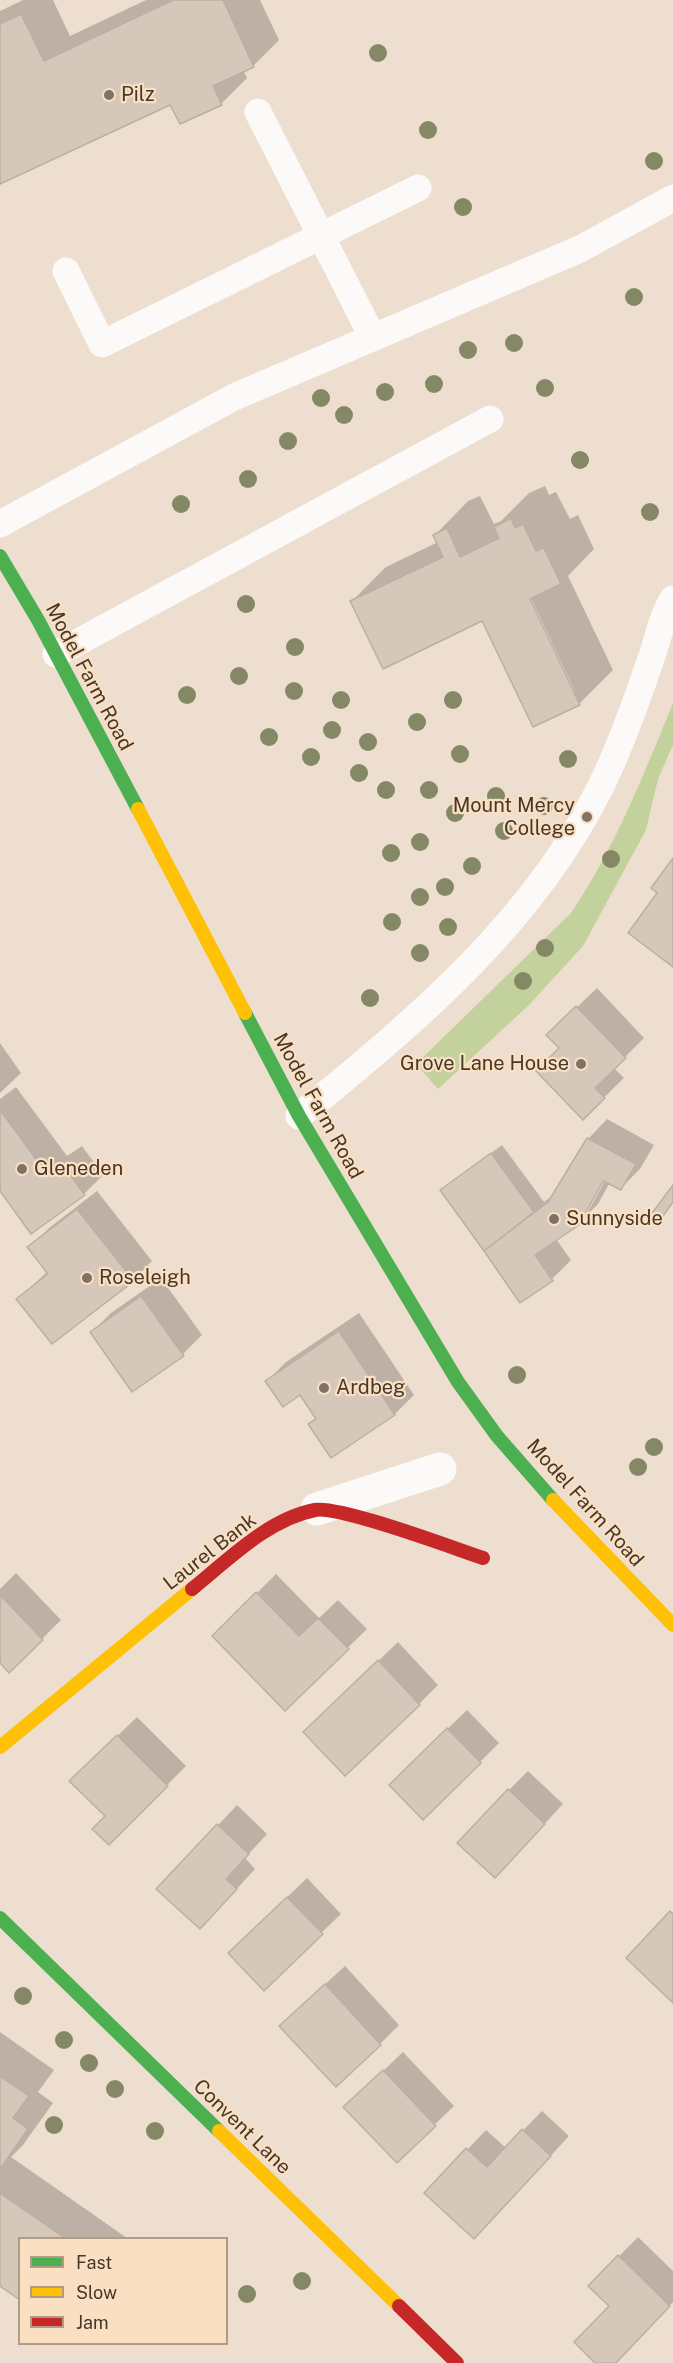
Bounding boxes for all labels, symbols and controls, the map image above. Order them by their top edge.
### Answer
place label: Pilz [121,83,155,107]
marker: Pilz [102,88,116,102]
street label: Model Farm Road [40,599,138,755]
place label: Mount Mercy College [453,794,575,841]
marker: Mount Mercy College [580,810,594,824]
street label: Model Farm Road [268,1029,368,1183]
place label: Grove Lane House [400,1052,569,1076]
marker: Grove Lane House [574,1057,588,1071]
place label: Gleneden [34,1157,123,1181]
marker: Gleneden [15,1162,29,1176]
place label: Sunnyside [566,1207,663,1231]
marker: Sunnyside [547,1212,561,1226]
place label: Roseleigh [99,1266,191,1290]
marker: Roseleigh [80,1271,94,1285]
place label: Ardbeg [336,1376,406,1400]
marker: Ardbeg [317,1381,331,1395]
street label: Model Farm Road [521,1434,649,1572]
street label: Laurel Bank [159,1508,261,1596]
street label: Convent Lane [188,2074,296,2180]
legend [18,2237,228,2345]
text: Fast [76,2252,112,2273]
text: Slow [76,2282,117,2303]
text: Jam [76,2312,109,2333]

